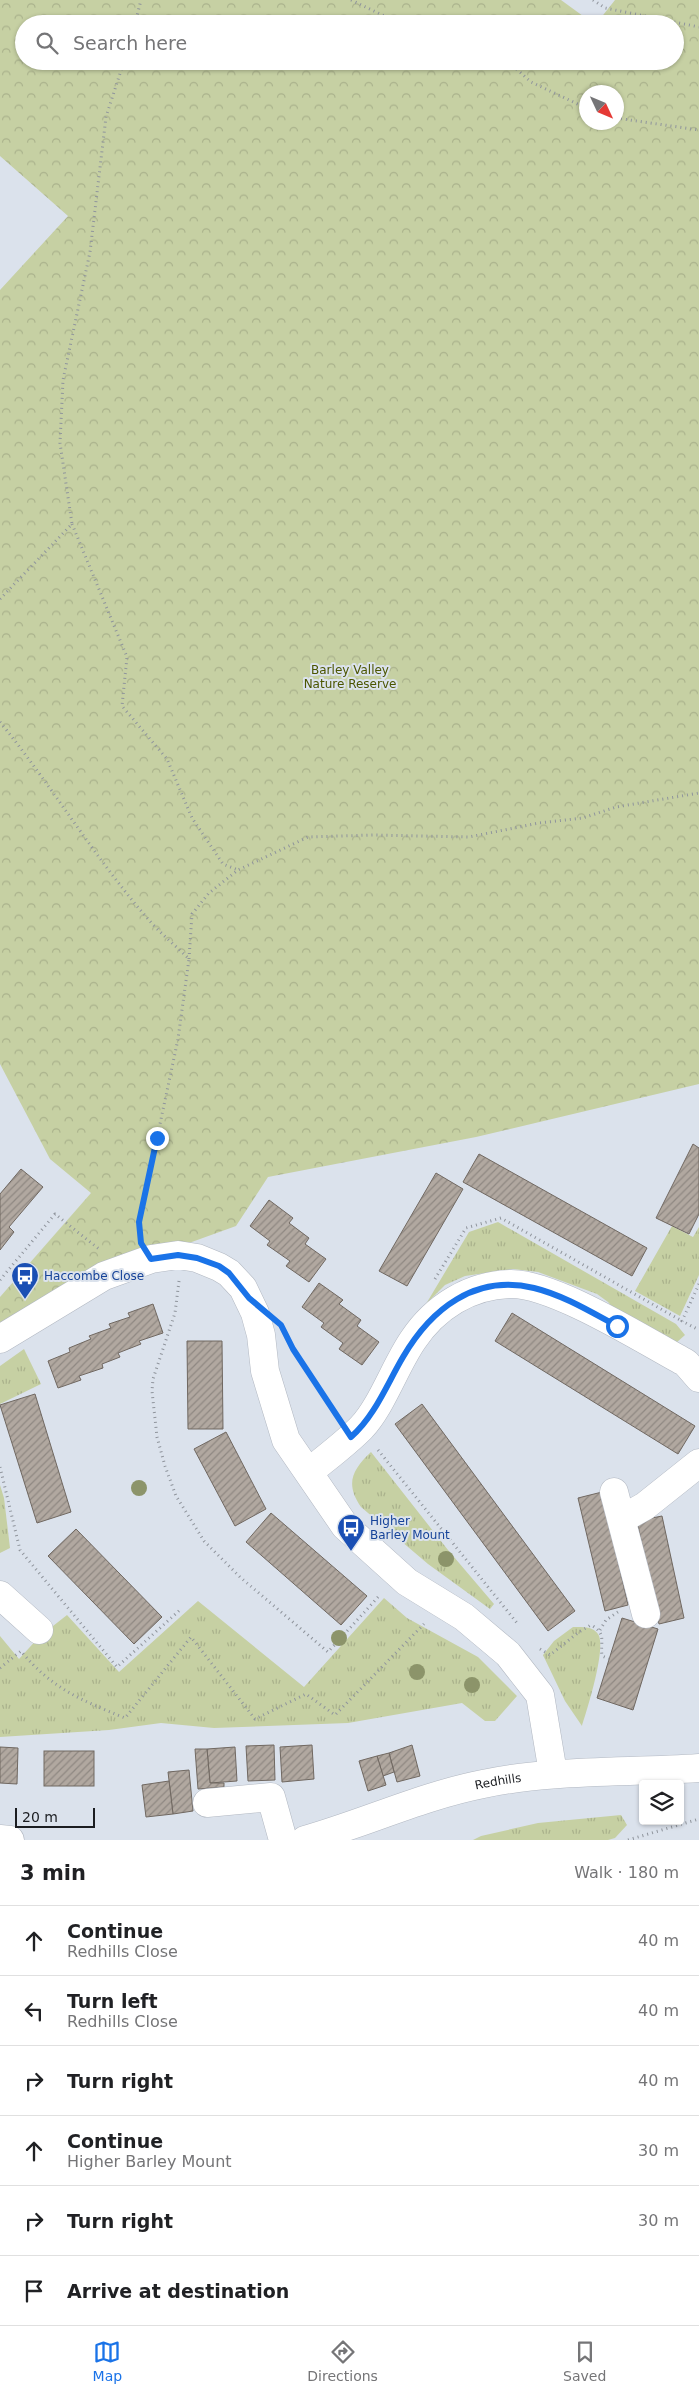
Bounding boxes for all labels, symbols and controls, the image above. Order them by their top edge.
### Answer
search box [15,15,684,70]
icon: search [33,29,61,57]
text: Search here [73,32,187,54]
north arrow [579,85,624,130]
park label: Barley Valley Nature Reserve [304,663,396,691]
route end [146,1127,169,1150]
bus stop icon: Haccombe Close [10,1261,40,1300]
place label: Haccombe Close [44,1269,144,1283]
route start [606,1315,629,1338]
bus stop icon: Higher Barley Mount [336,1513,366,1552]
place label: Higher Barley Mount [370,1514,450,1542]
street label: Redhills [474,1771,522,1792]
map controls [639,1780,684,1825]
button: layers [639,1780,684,1825]
scale bar [15,1805,95,1828]
text: 20 m [22,1809,58,1825]
text: 3 min [20,1861,86,1885]
text: Walk · 180 m [574,1863,679,1882]
text: Continue [67,1920,163,1942]
icon: ahead [20,1927,48,1955]
text: 40 m [638,1931,679,1950]
text: Redhills Close [67,1942,178,1961]
text: Turn left [67,1990,158,2012]
icon: left [20,1997,48,2025]
text: 40 m [638,2001,679,2020]
text: Redhills Close [67,2012,178,2031]
icon: right [20,2067,48,2095]
text: Turn right [67,2070,173,2092]
text: 40 m [638,2071,679,2090]
text: Continue [67,2130,163,2152]
icon: ahead [20,2137,48,2165]
text: 30 m [638,2141,679,2160]
text: Higher Barley Mount [67,2152,232,2171]
icon: right [20,2207,48,2235]
text: Turn right [67,2210,173,2232]
text: 30 m [638,2211,679,2230]
icon: arrive [20,2277,48,2305]
text: Arrive at destination [67,2280,289,2302]
tab: Map [93,2338,122,2384]
tab: Directions [307,2338,378,2384]
tab: Saved [563,2338,606,2384]

